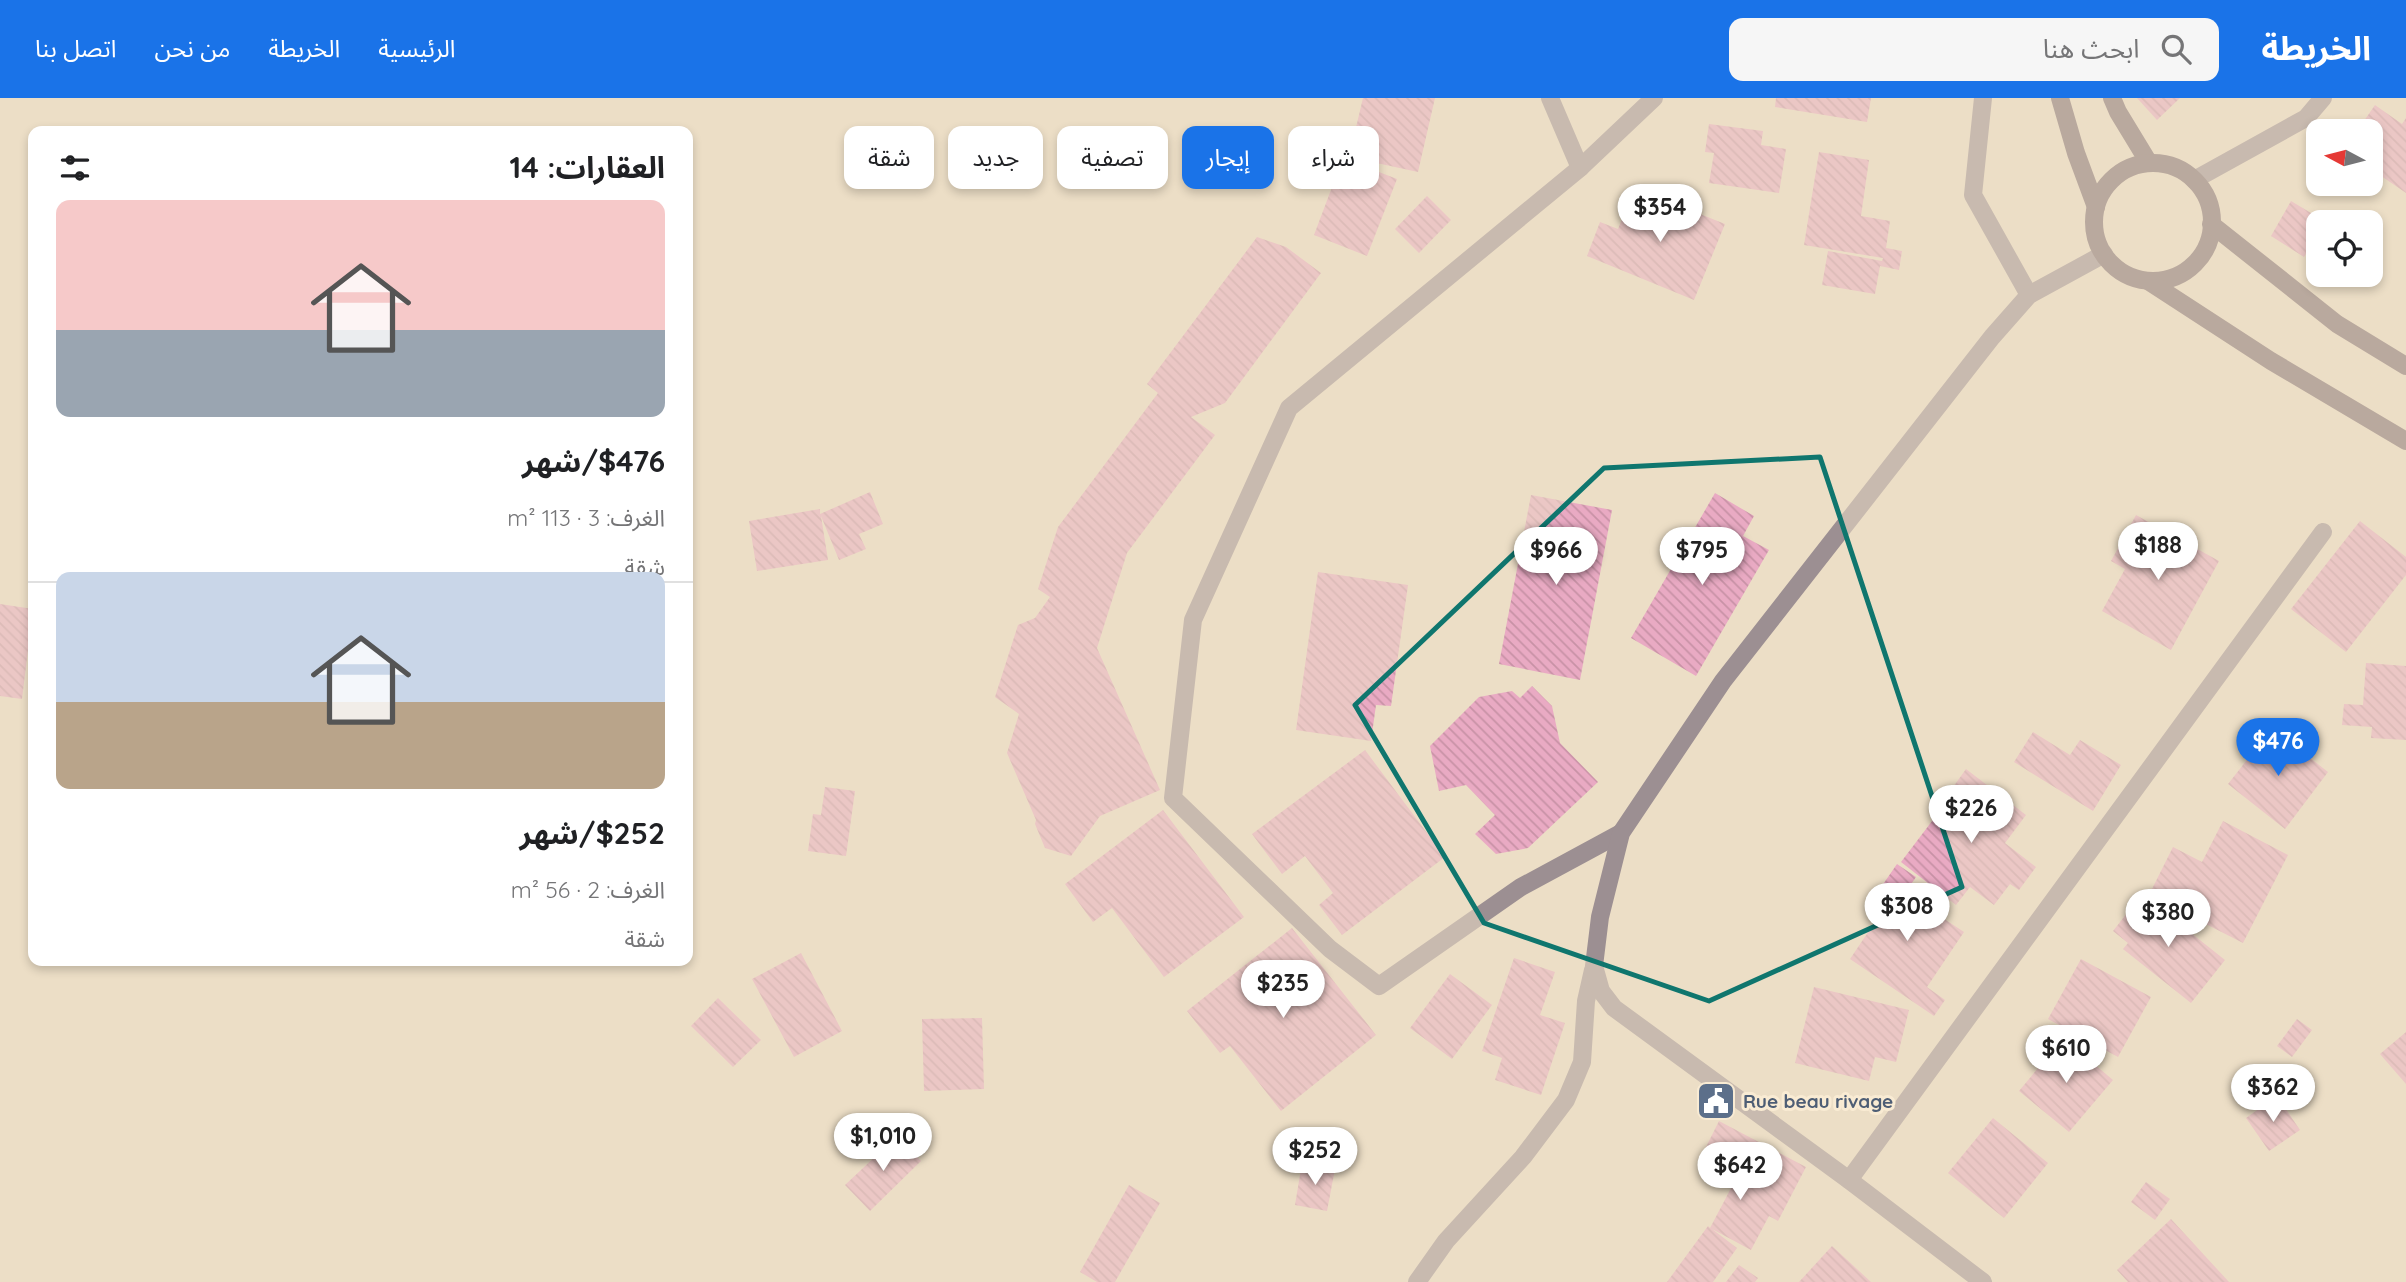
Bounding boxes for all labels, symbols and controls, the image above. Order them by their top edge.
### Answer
search box [1729,18,2219,81]
text: الخريطة [2261,27,2371,68]
icon: search [2157,30,2195,68]
text: ابحث هنا [2043,32,2139,65]
text: اتصل بنا [35,33,116,63]
text: من نحن [154,33,230,63]
text: الخريطة [268,33,340,63]
text: الرئيسية [378,33,455,63]
north arrow [2306,119,2384,196]
map controls [2306,119,2383,287]
chip: شقة [844,126,934,189]
chip: جديد [948,126,1043,189]
chip: تصفية [1057,126,1168,189]
chip: إيجار [1182,126,1274,189]
chip: شراء [1288,126,1379,189]
text: العقارات: 14 [510,148,665,186]
icon: filters [56,149,94,187]
pin: $354 [1619,184,1701,244]
text: $354 [1634,192,1686,221]
button: locate [2306,210,2383,287]
icon: home [298,245,424,371]
text: $476/شهر [522,442,665,480]
text: الغرف: 3 · 113 m² [507,503,665,532]
pin: $188 [2117,522,2199,582]
pin: $966 [1515,528,1597,587]
pin: $795 [1661,528,1743,587]
text: $188 [2134,530,2182,559]
text: $966 [1530,535,1582,564]
text: $795 [1676,535,1728,564]
text: شقة [624,552,665,581]
icon: home [298,617,424,743]
pin: $476 [2237,718,2319,778]
text: $476 [2252,726,2304,755]
pin: $226 [1930,786,2012,845]
text: $226 [1945,793,1997,822]
text: $252/شهر [519,814,665,852]
text: الغرف: 2 · 56 m² [511,875,665,904]
pin: $308 [1866,884,1948,943]
pin: $380 [2127,890,2209,949]
text: $308 [1881,891,1933,920]
text: $380 [2142,897,2194,926]
text: شقة [624,924,665,953]
pin: $235 [1242,960,1324,1020]
text: $235 [1257,968,1309,997]
pin: $610 [2025,1026,2107,1085]
text: $610 [2041,1033,2091,1062]
pin: $362 [2232,1065,2314,1124]
text: $362 [2247,1072,2299,1101]
public building icon: Rue beau rivage [1695,1080,1737,1122]
place label: Rue beau rivage [1743,1089,1893,1113]
pin: $1,010 [826,1114,940,1173]
text: $1,010 [850,1121,916,1150]
pin: $252 [1274,1128,1356,1187]
text: $252 [1288,1135,1342,1164]
pin: $642 [1699,1142,1781,1202]
text: $642 [1713,1150,1767,1179]

